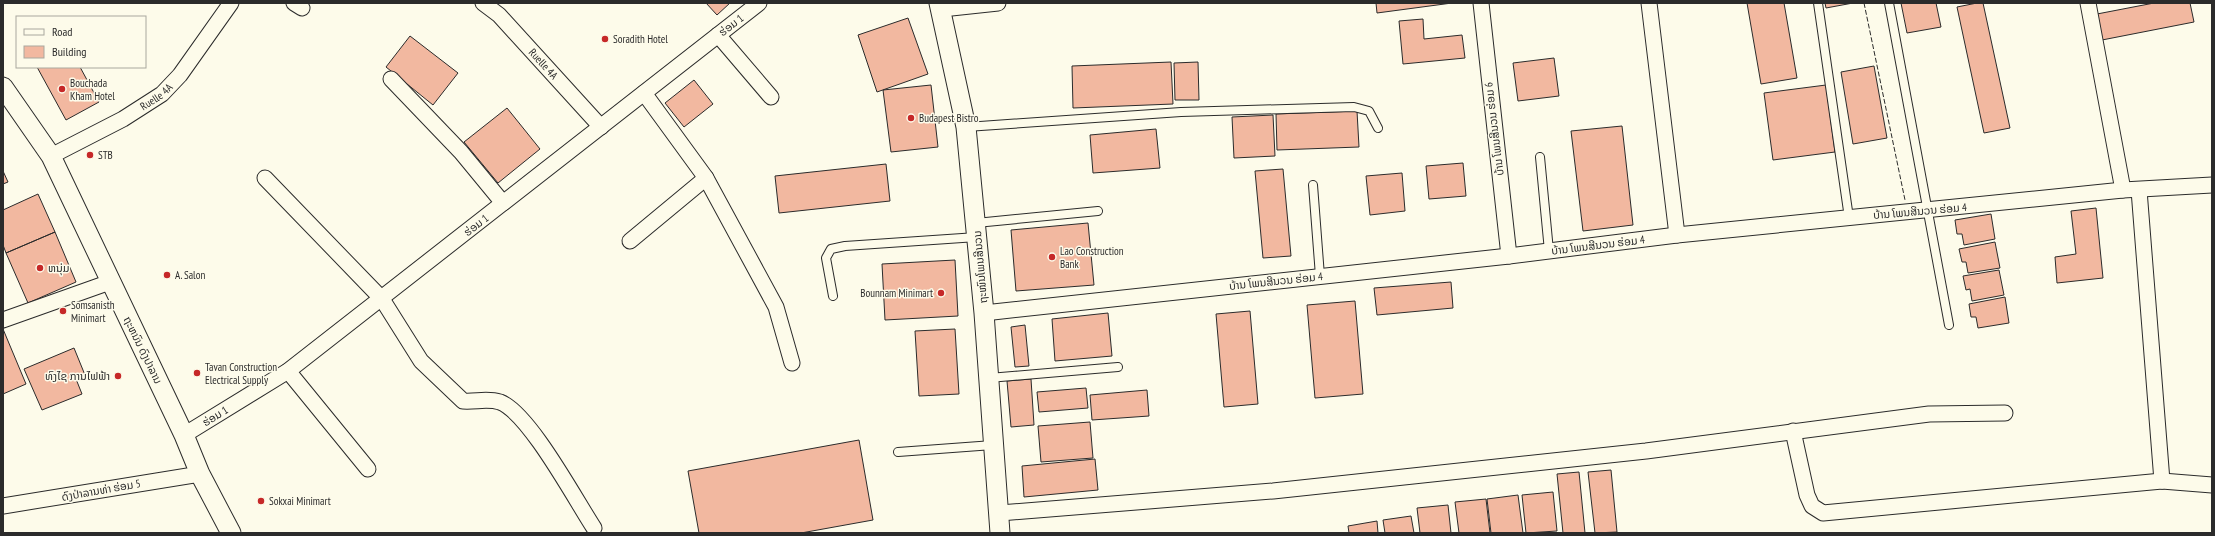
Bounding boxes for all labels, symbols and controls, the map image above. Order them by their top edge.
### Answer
street label: ຮ່ອມ 1 [716,11,746,39]
legend [16,16,146,68]
text: Road [52,24,72,39]
place label: Soradith Hotel [613,32,668,46]
marker: Soradith Hotel [600,34,610,44]
text: Building [52,44,87,59]
street label: Ruelle 4A [526,45,562,83]
place label: Bouchada Kham Hotel [70,76,115,103]
street label: Ruelle 4A [137,80,176,113]
street label: ບ້ານ ໂພນສີນວນ ຮ່ອມ 6 [1481,81,1507,177]
marker: Bouchada Kham Hotel [57,84,67,94]
place label: Budapest Bistro [919,111,979,125]
marker: Budapest Bistro [906,113,916,123]
place label: STB [98,148,113,162]
marker: STB [85,150,95,160]
street label: ບ້ານ ໂພນສີນວນ ຮ່ອມ 4 [1872,200,1968,222]
street label: ຮ່ອມ 1 [461,211,491,239]
street label: ຖະໜົນໂພນສີນວນ [970,230,990,304]
street label: ບ້ານ ໂພນສີນວນ ຮ່ອມ 4 [1550,232,1646,258]
place label: Lao Construction Bank [1060,244,1124,271]
marker: Lao Construction Bank [1047,252,1057,262]
place label: ຫນຸ່ມ [48,261,70,276]
marker: ຫນຸ່ມ [35,263,45,273]
place label: A. Salon [175,268,205,282]
street label: ບ້ານ ໂພນສີນວນ ຮ່ອມ 4 [1228,269,1324,293]
marker: A. Salon [162,270,172,280]
place label: Bounnam Minimart [860,286,933,300]
marker: Bounnam Minimart [936,288,946,298]
place label: Somsanisth Minimart [71,298,115,325]
marker: Somsanisth Minimart [58,306,68,316]
street label: ຖະຫນົນ ດົງປາລານ [121,314,165,386]
place label: Tavan Construction Electrical Supply [205,360,277,387]
marker: Tavan Construction Electrical Supply [192,368,202,378]
place label: ທົງໄຊ ການໄຟຟ້າ [45,369,110,383]
marker: ທົງໄຊ ການໄຟຟ້າ [113,371,123,381]
street label: ຮ່ອມ 1 [200,403,230,429]
street label: ດົງປ່າລານທ່າ ຮ່ອມ 5 [60,476,142,504]
place label: Sokxai Minimart [269,494,331,508]
marker: Sokxai Minimart [256,496,266,506]

